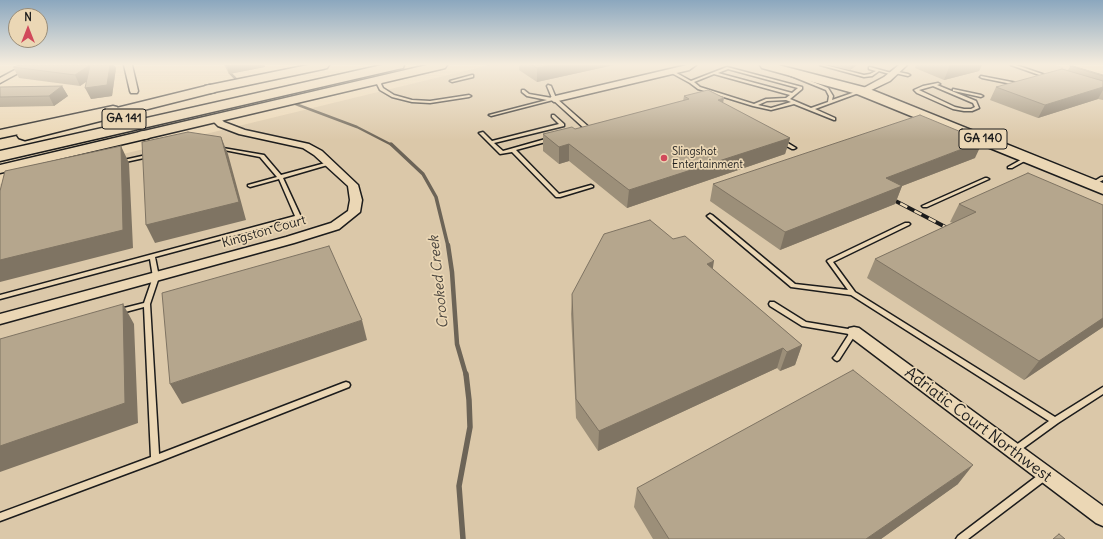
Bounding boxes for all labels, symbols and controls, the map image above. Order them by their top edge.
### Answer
north arrow [8,8,48,48]
text: N [24,10,32,24]
road number: GA 141 [102,109,146,129]
road number: GA 140 [959,129,1007,149]
place label: Slingshot Entertainment [672,145,743,171]
marker: Slingshot Entertainment [659,153,669,163]
street label: Kingston Court [220,213,308,251]
water label: Crooked Creek [426,235,452,329]
street label: Adriatic Court Northwest [901,363,1055,487]

